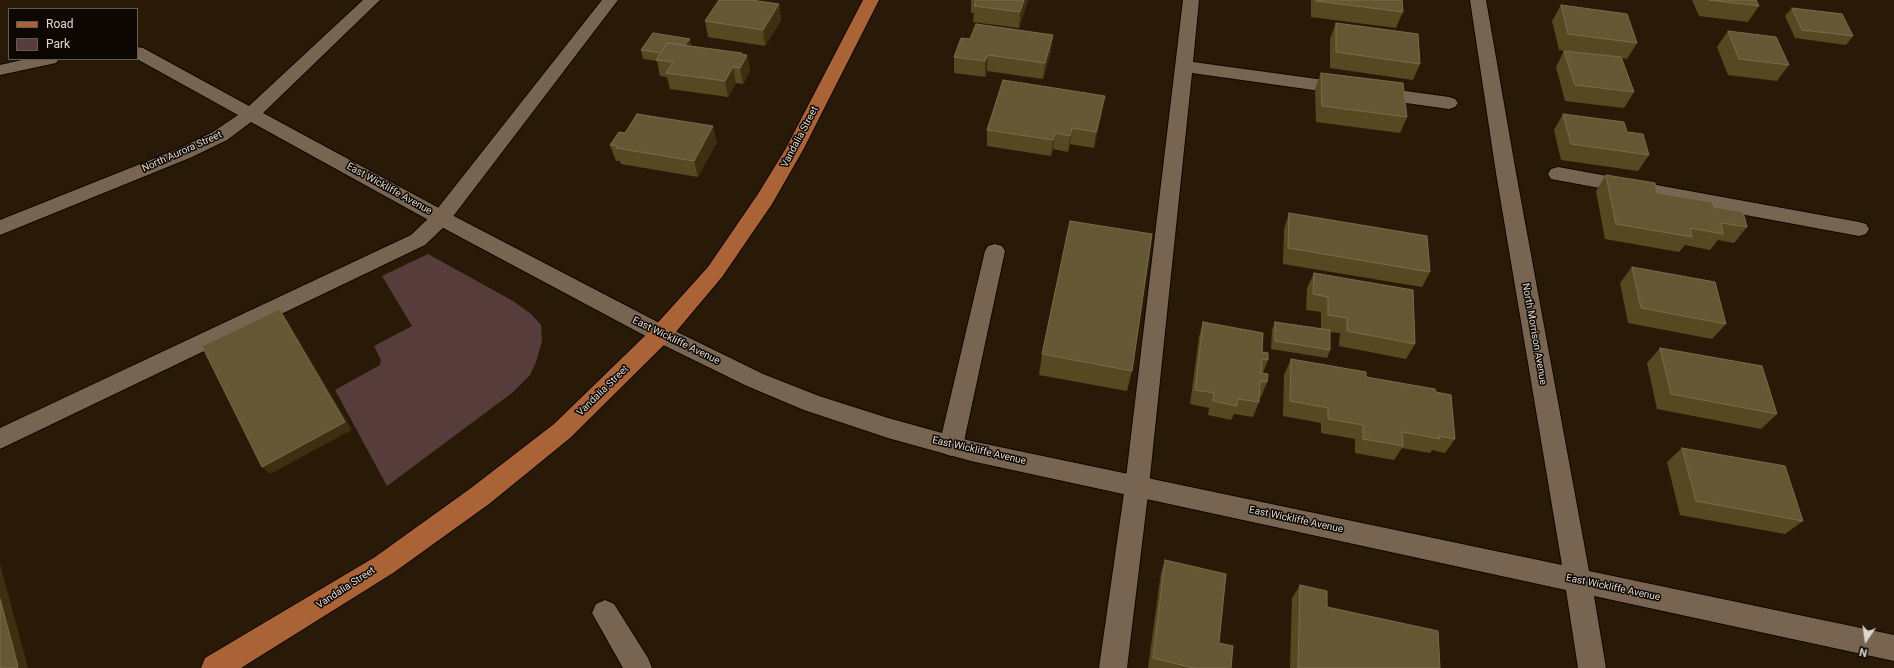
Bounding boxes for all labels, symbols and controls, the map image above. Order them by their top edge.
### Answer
legend [8,8,138,60]
text: Road [46,17,74,31]
text: Park [46,37,70,51]
street label: Vandalia Street [779,104,821,170]
street label: North Aurora Street [140,129,224,175]
street label: East Wickliffe Avenue [344,161,434,217]
street label: North Morrison Avenue [1519,282,1549,386]
street label: East Wickliffe Avenue [630,315,722,367]
street label: Vandalia Street [575,363,631,419]
street label: East Wickliffe Avenue [931,434,1027,468]
street label: East Wickliffe Avenue [1248,504,1344,536]
street label: Vandalia Street [314,565,378,611]
street label: East Wickliffe Avenue [1565,572,1661,604]
north arrow [1846,620,1886,660]
text: N [1858,645,1868,659]

